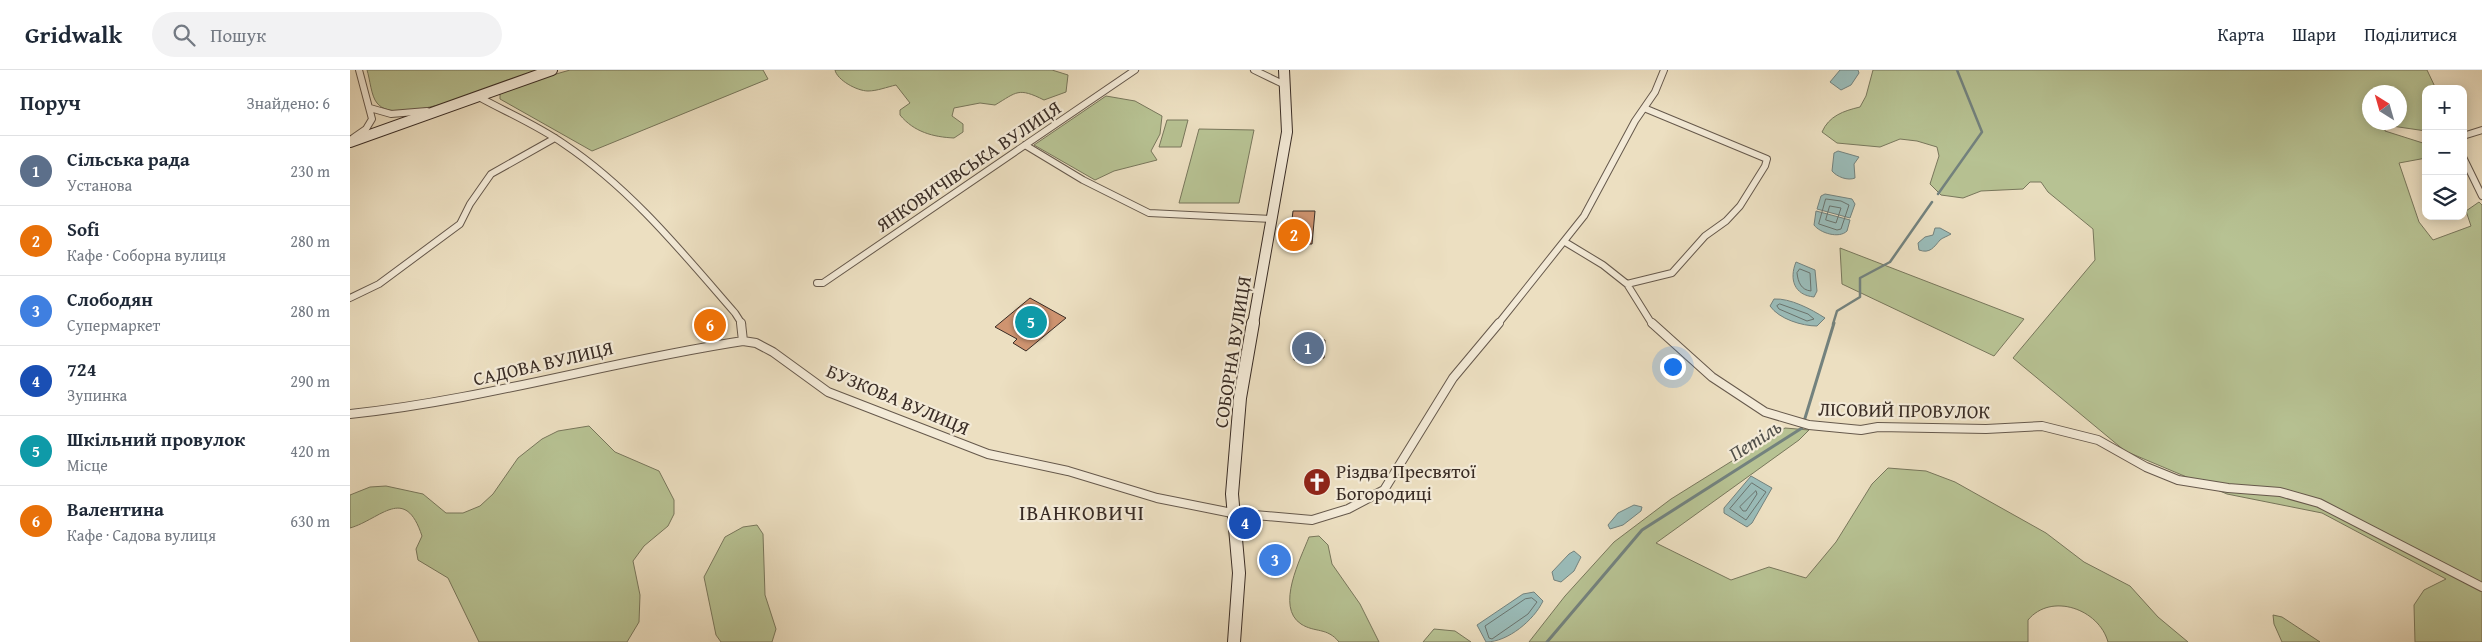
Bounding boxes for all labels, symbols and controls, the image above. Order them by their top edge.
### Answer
search box [152,12,502,57]
text: Gridwalk [25,17,122,52]
icon: search [170,21,198,49]
text: Пошук [210,21,266,49]
text: Карта [2218,21,2264,48]
text: Шари [2292,21,2336,48]
text: Поділитися [2364,21,2457,48]
north arrow [2362,85,2407,130]
map controls [2422,85,2467,220]
button: + [2422,85,2467,130]
text: Поруч [20,87,81,118]
text: Знайдено: 6 [247,91,330,115]
street label: ЯНКОВИЧІВСЬКА ВУЛИЦЯ [869,94,1066,239]
button: − [2422,130,2467,175]
text: Cільська рада [67,145,190,173]
text: 1 [32,159,40,183]
text: 230 m [290,159,330,183]
text: Установа [67,173,132,197]
button: layers [2422,175,2467,220]
text: Sofi [67,215,100,243]
pin: 2 [1278,216,1310,254]
text: 2 [32,229,40,253]
text: 280 m [290,229,330,253]
text: Кафе · Соборна вулиця [67,243,226,267]
street label: СОБОРНА ВУЛИЦЯ [1206,274,1258,430]
text: Слободян [67,285,153,313]
text: 3 [32,299,40,323]
text: 280 m [290,299,330,323]
pin: 5 [1015,303,1047,341]
pin: 6 [694,306,726,344]
text: Супермаркет [67,313,160,337]
pin: 1 [1292,329,1324,367]
street label: САДОВА ВУЛИЦЯ [470,333,616,393]
your location [1660,354,1686,380]
text: 724 [67,355,97,383]
street label: БУЗКОВА ВУЛИЦЯ [822,356,974,442]
text: 4 [32,369,40,393]
text: 290 m [290,369,330,393]
text: Зупинка [67,383,127,407]
street label: ЛІСОВИЙ ПРОВУЛОК [1818,395,1991,426]
water label: Петіль [1722,412,1787,468]
text: Шкільний провулок [67,425,245,453]
text: 5 [32,439,40,463]
text: 420 m [290,439,330,463]
text: Місце [67,453,108,477]
place label: Різдва Пресвятої Богородиці [1336,457,1476,507]
church icon: Різдва Пресвятої Богородиці [1302,467,1332,497]
text: Валентина [67,495,164,523]
district label: ІВАНКОВИЧІ [1019,497,1145,528]
pin: 4 [1229,504,1261,542]
text: 6 [32,509,40,533]
text: 630 m [290,509,330,533]
text: Кафе · Садова вулиця [67,523,216,547]
pin: 3 [1259,541,1291,579]

